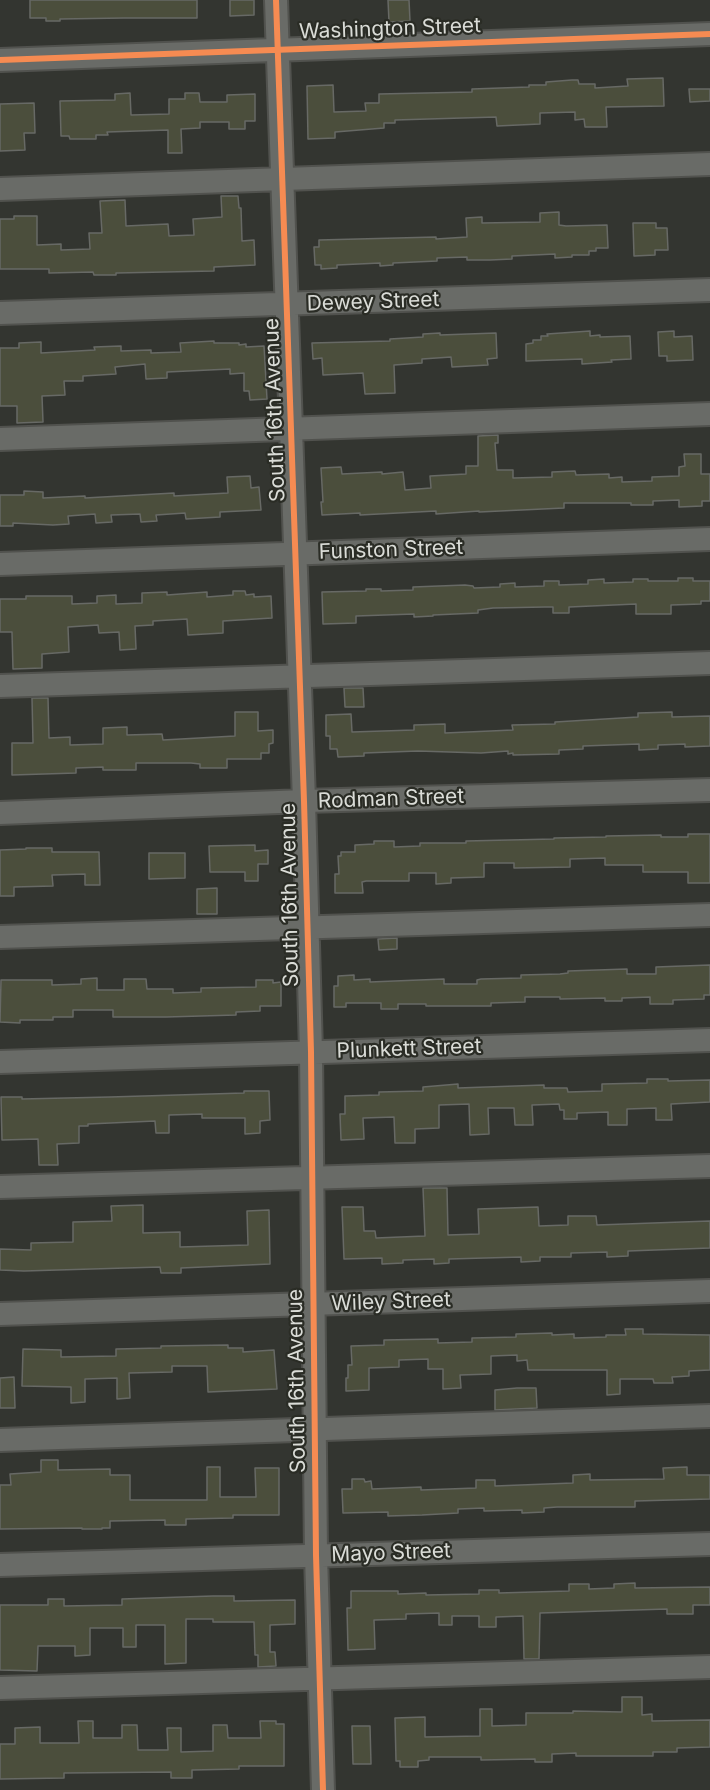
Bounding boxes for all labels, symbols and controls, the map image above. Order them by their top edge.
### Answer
street label: Washington Street [299,13,481,45]
street label: Dewey Street [306,287,440,317]
street label: South 16th Avenue [259,318,291,502]
street label: Funston Street [318,535,464,565]
street label: Rodman Street [317,784,465,814]
street label: South 16th Avenue [276,803,304,987]
street label: Plunkett Street [336,1034,482,1064]
street label: Wiley Street [331,1287,451,1317]
street label: South 16th Avenue [283,1289,311,1473]
street label: Mayo Street [331,1538,451,1568]

